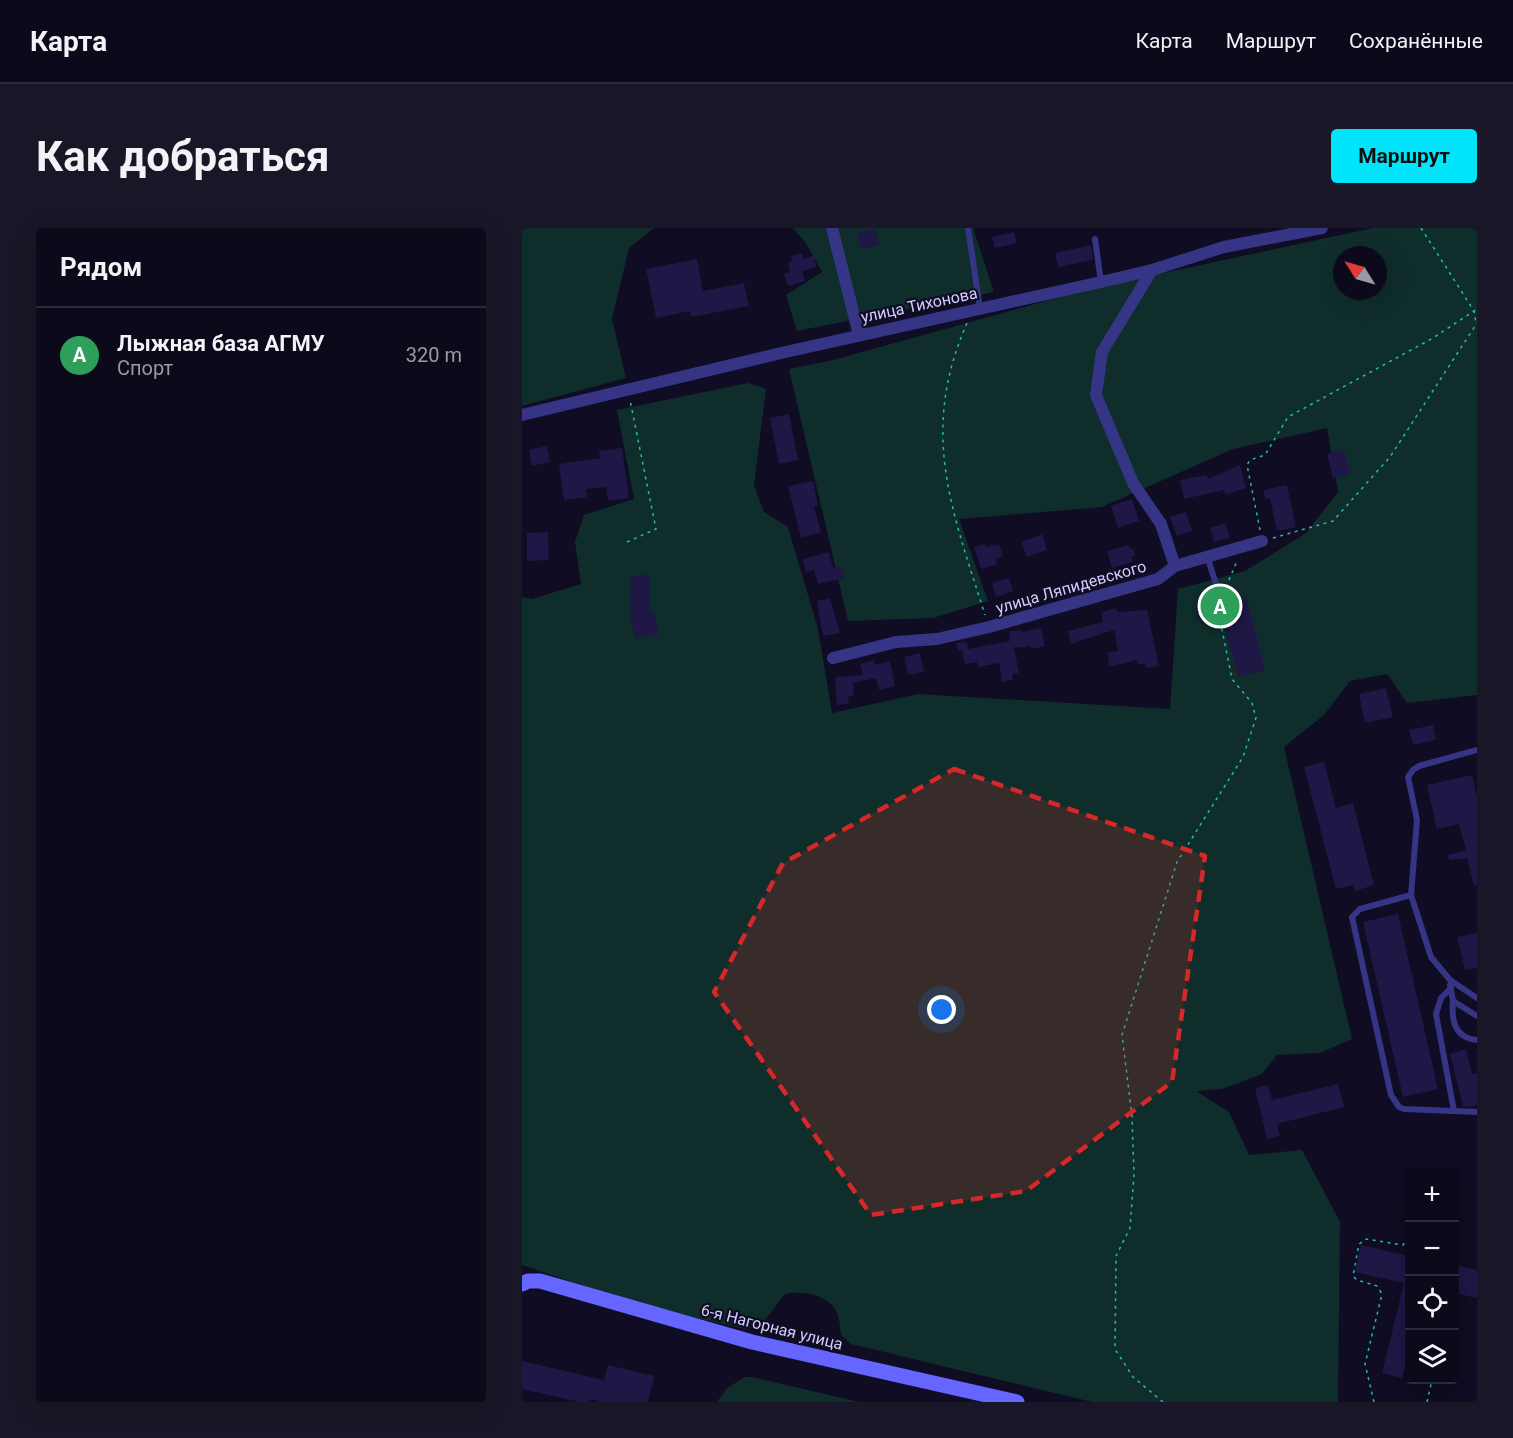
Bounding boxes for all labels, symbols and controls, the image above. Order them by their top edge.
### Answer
text: Карта [30,25,107,58]
text: Карта [1136,29,1193,53]
text: Маршрут [1226,29,1316,53]
text: Сохранённые [1349,29,1483,53]
button: Маршрут [1331,129,1477,183]
text: Как добраться [36,132,330,181]
north arrow [1333,246,1387,300]
text: Рядом [60,252,142,282]
street label: улица Тихонова [859,283,979,327]
text: Лыжная база АГМУ [117,331,325,356]
text: A [73,343,86,367]
text: 320 m [406,343,462,367]
text: Спорт [117,356,173,380]
street label: улица Ляпидевского [994,556,1148,618]
pin: A [1200,584,1240,628]
your location [927,995,956,1024]
map controls [1405,1168,1459,1384]
button: + [1405,1168,1459,1222]
button: − [1405,1222,1459,1276]
button: locate [1405,1276,1459,1330]
street label: 6-я Нагорная улица [699,1300,845,1354]
button: layers [1405,1330,1459,1384]

